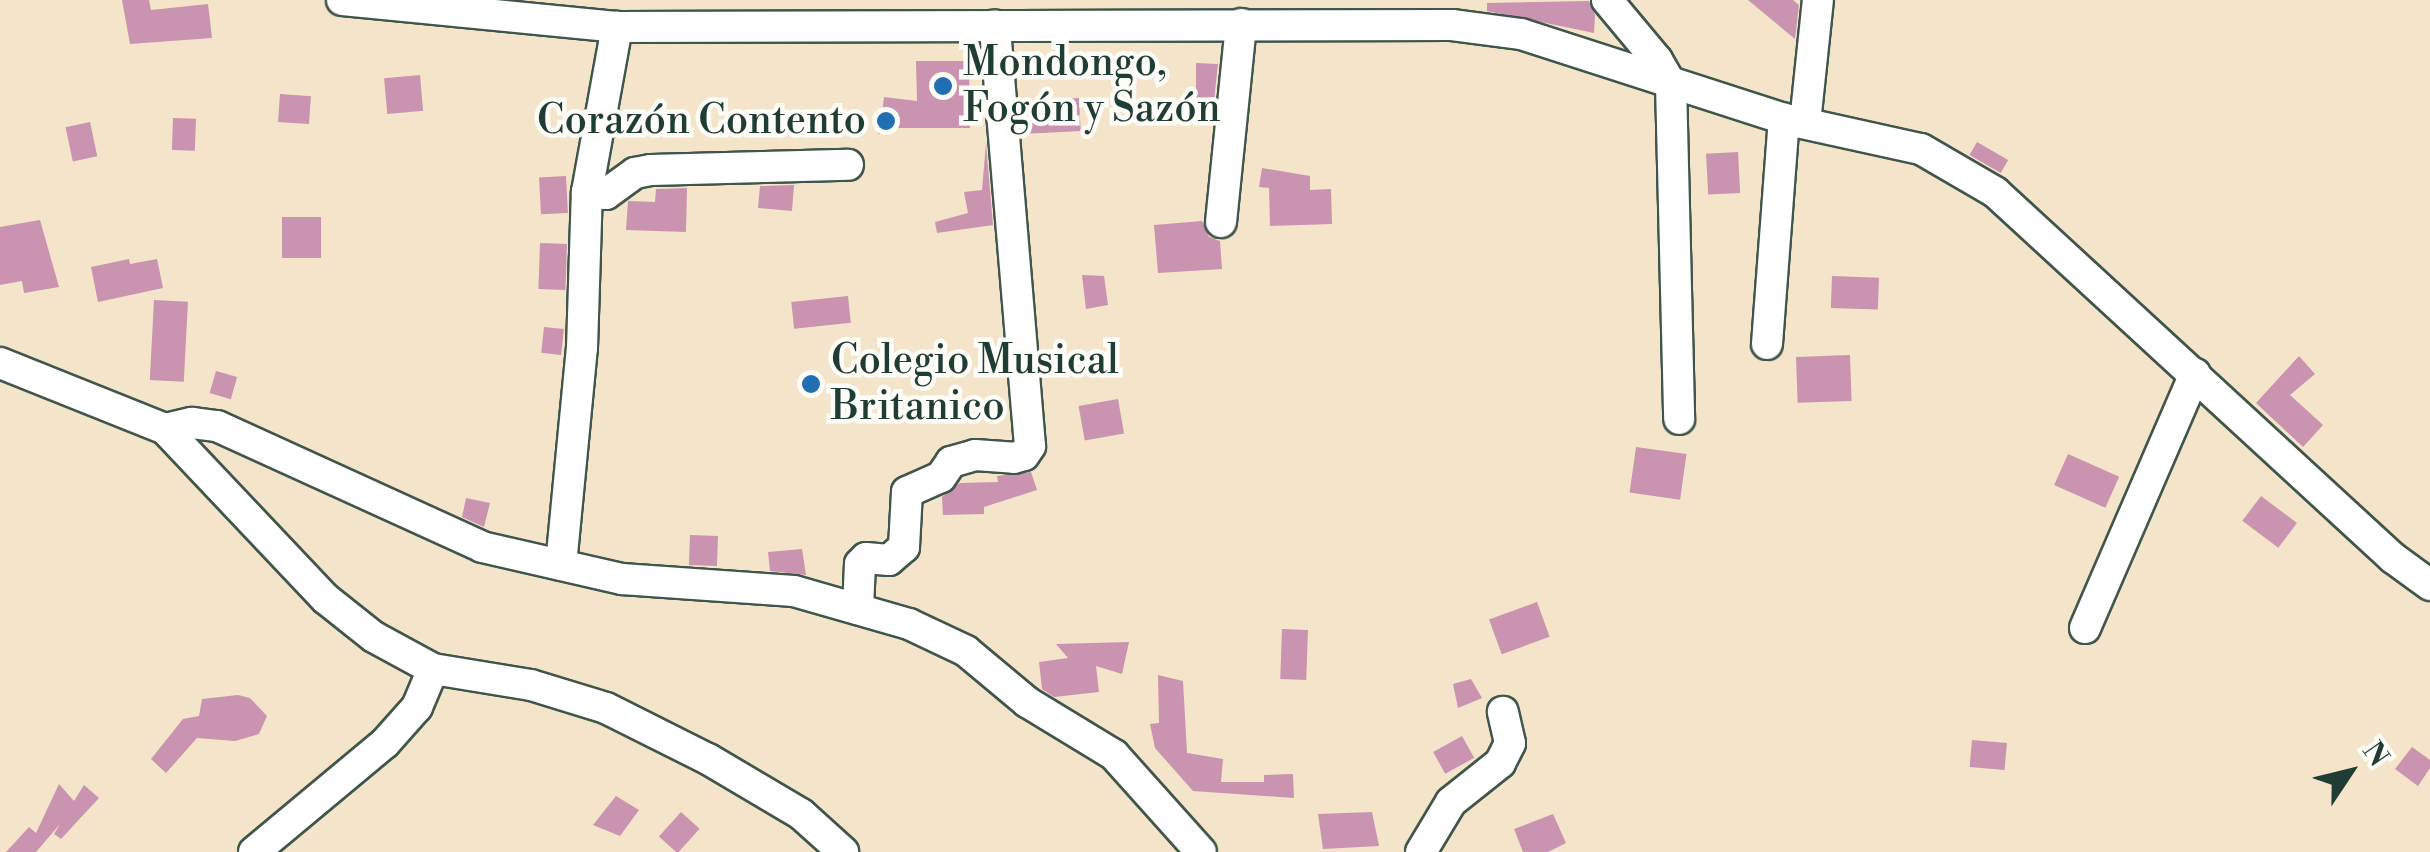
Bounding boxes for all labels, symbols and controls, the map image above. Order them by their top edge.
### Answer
place label: Mondongo, Fogón y Sazón [963,39,1221,133]
marker: Mondongo, Fogón y Sazón [932,75,954,97]
place label: Corazón Contento [537,97,866,145]
marker: Corazón Contento [875,110,897,132]
place label: Colegio Musical Britanico [831,337,1119,431]
marker: Colegio Musical Britanico [800,373,822,395]
north arrow [2300,722,2400,822]
text: N [2354,735,2396,774]

